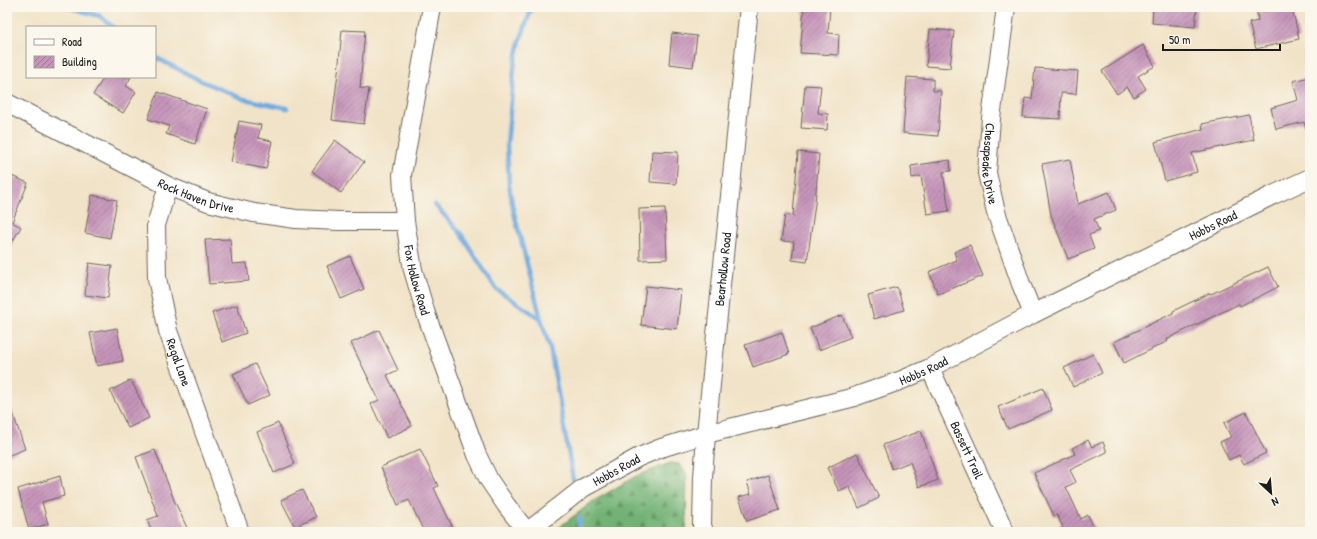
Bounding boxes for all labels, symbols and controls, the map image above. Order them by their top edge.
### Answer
legend [26,26,156,78]
scale bar [1163,26,1280,52]
text: 50 m [1169,31,1190,48]
text: Road [62,33,82,50]
text: Building [62,53,97,70]
street label: Chesapeake Drive [978,122,1003,206]
street label: Rock Haven Drive [155,173,236,217]
street label: Hobbs Road [1186,205,1240,244]
street label: Bearhollow Road [710,232,735,307]
street label: Fox Hollow Road [400,243,435,317]
street label: Regal Lane [162,336,196,388]
street label: Hobbs Road [896,351,951,389]
street label: Bassett Trail [946,418,989,482]
street label: Hobbs Road [589,449,643,490]
north arrow [1251,473,1291,513]
text: N [1270,494,1281,510]

